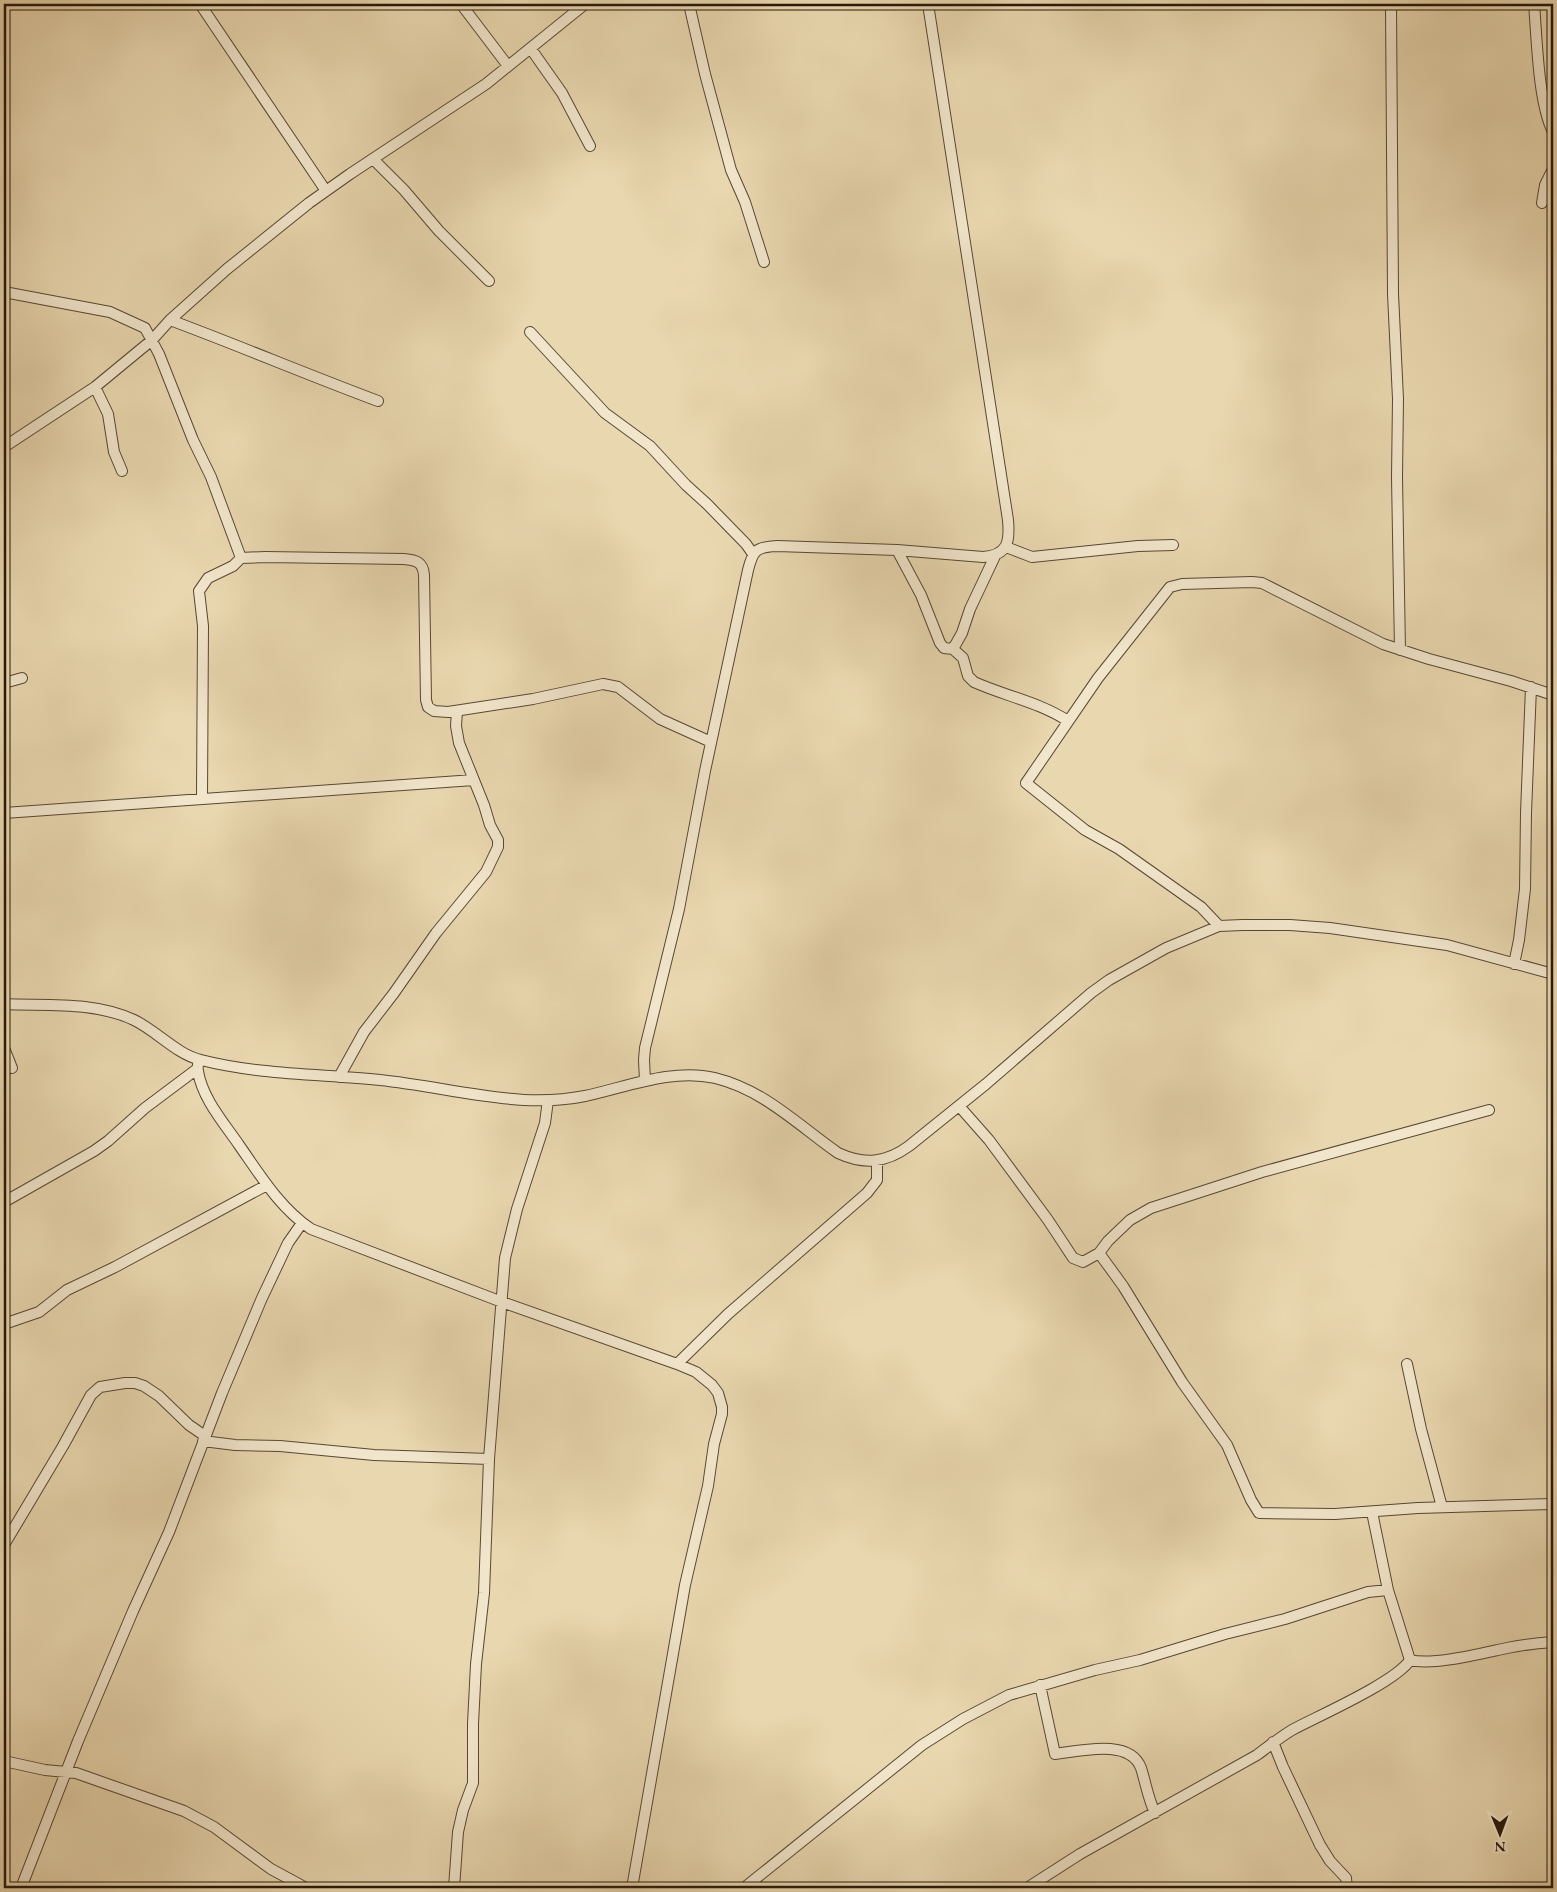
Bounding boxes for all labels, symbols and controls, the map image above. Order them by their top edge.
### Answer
north arrow [1474,1810,1524,1860]
text: N [1494,1838,1506,1856]

